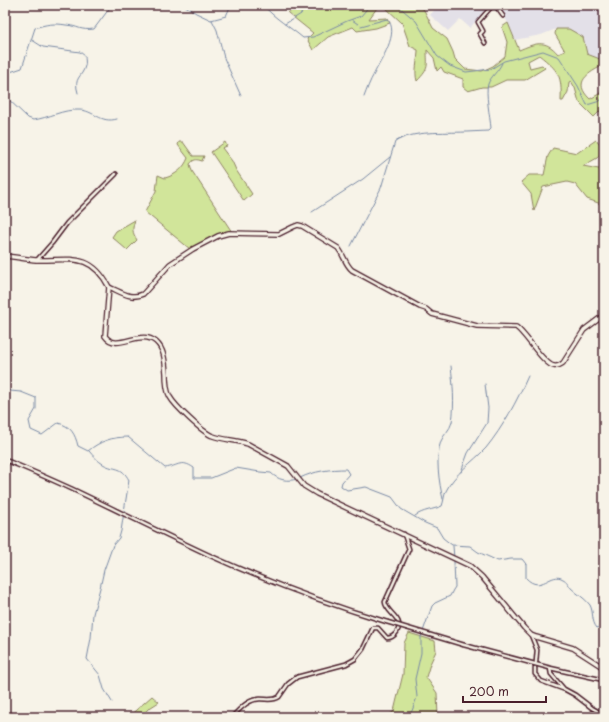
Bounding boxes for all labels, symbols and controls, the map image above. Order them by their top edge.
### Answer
scale bar [463,678,546,704]
text: 200 m [469,682,509,700]

